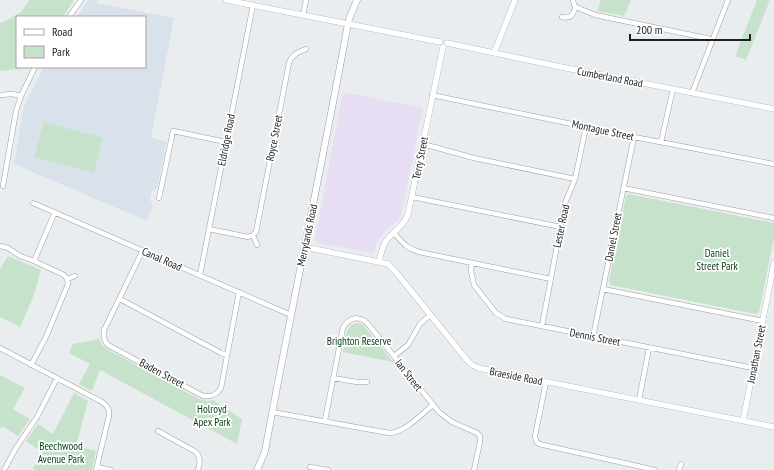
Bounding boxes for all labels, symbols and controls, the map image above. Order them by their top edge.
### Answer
legend [16,16,146,68]
scale bar [630,16,750,42]
text: 200 m [636,22,663,37]
text: Road [52,24,72,39]
text: Park [52,44,70,59]
street label: Cumberland Road [576,64,644,90]
street label: Eldridge Road [214,113,238,167]
street label: Royce Street [263,114,285,162]
street label: Montague Street [571,117,635,143]
street label: Terry Street [409,135,431,181]
street label: Merrylands Road [294,202,320,267]
street label: Lester Road [550,203,572,249]
street label: Daniel Street [601,211,625,263]
street label: Canal Road [140,244,184,274]
park label: Daniel Street Park [696,246,738,273]
street label: Jonathan Street [743,324,768,385]
street label: Dennis Street [569,325,621,349]
park label: Brighton Reserve [327,334,392,348]
street label: Baden Street [137,355,187,391]
street label: Ian Street [392,356,426,394]
street label: Braeside Road [488,364,544,388]
park label: Holroyd Apex Park [193,402,231,429]
park label: Beechwood Avenue Park [38,439,85,466]

